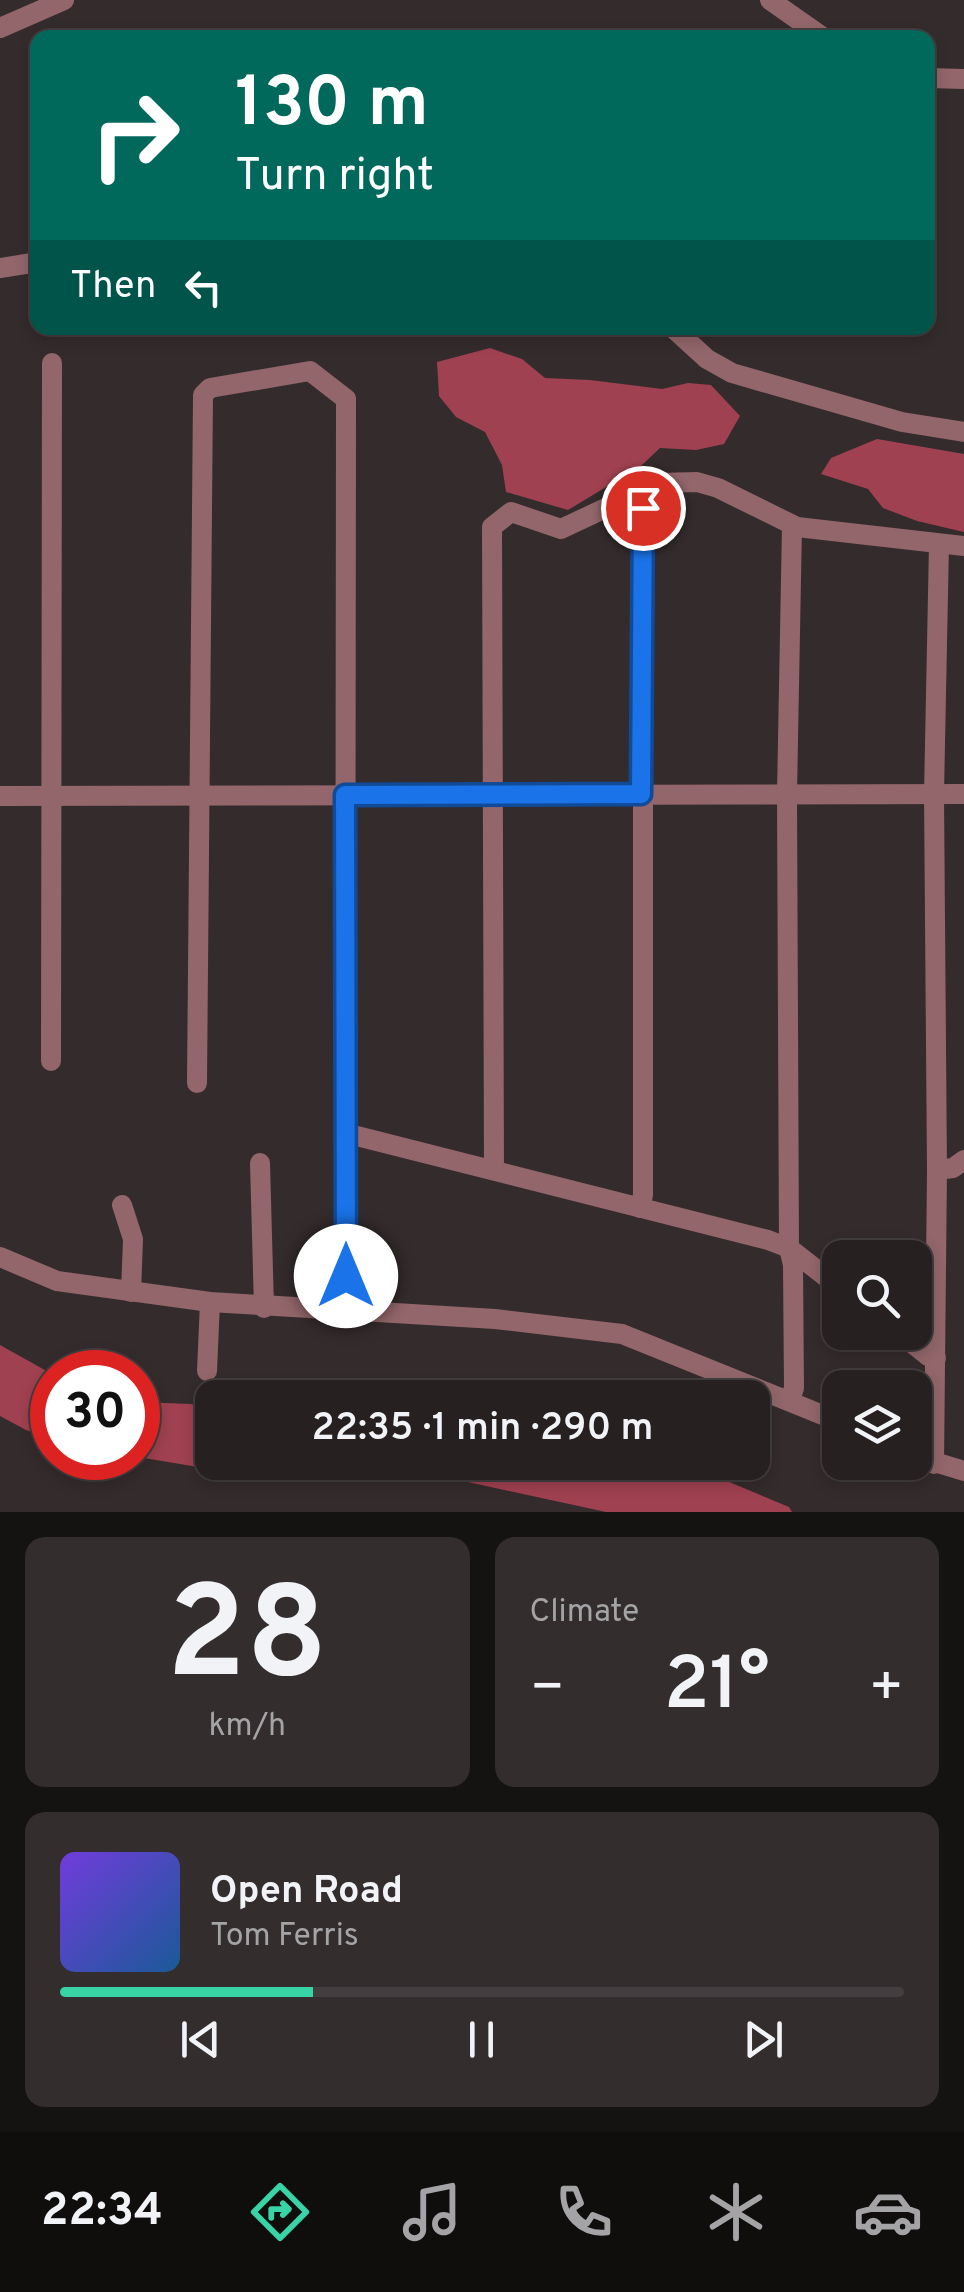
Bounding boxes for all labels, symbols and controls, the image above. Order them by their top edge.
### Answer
text: 130 m [235,62,429,151]
icon: right [70,70,200,200]
text: Turn right [235,149,434,206]
icon: left [176,260,231,315]
text: Then [70,263,156,312]
pin [601,466,686,551]
icon: arrive [616,481,671,536]
position arrow [294,1224,398,1328]
map controls [822,1240,932,1480]
button: search [822,1240,932,1350]
speed limit sign: 30 [30,1350,160,1480]
button: layers [822,1370,932,1480]
text: 22:35 · 1 min · 290 m [312,1405,653,1454]
text: 28 [167,1559,328,1724]
text: Climate [530,1593,639,1633]
text: 21° [664,1641,770,1736]
text: − [530,1655,565,1725]
text: + [869,1655,904,1725]
text: km/h [208,1707,286,1747]
text: Open Road [210,1868,403,1917]
text: Tom Ferris [210,1917,359,1957]
icon: previous [173,2012,228,2067]
icon: pause [454,2012,509,2067]
icon: next [736,2012,791,2067]
icon: directions [245,2177,315,2247]
icon: music [397,2177,467,2247]
icon: phone [549,2177,619,2247]
icon: climate [701,2177,771,2247]
icon: car [853,2177,923,2247]
text: 22:34 [41,2184,163,2241]

